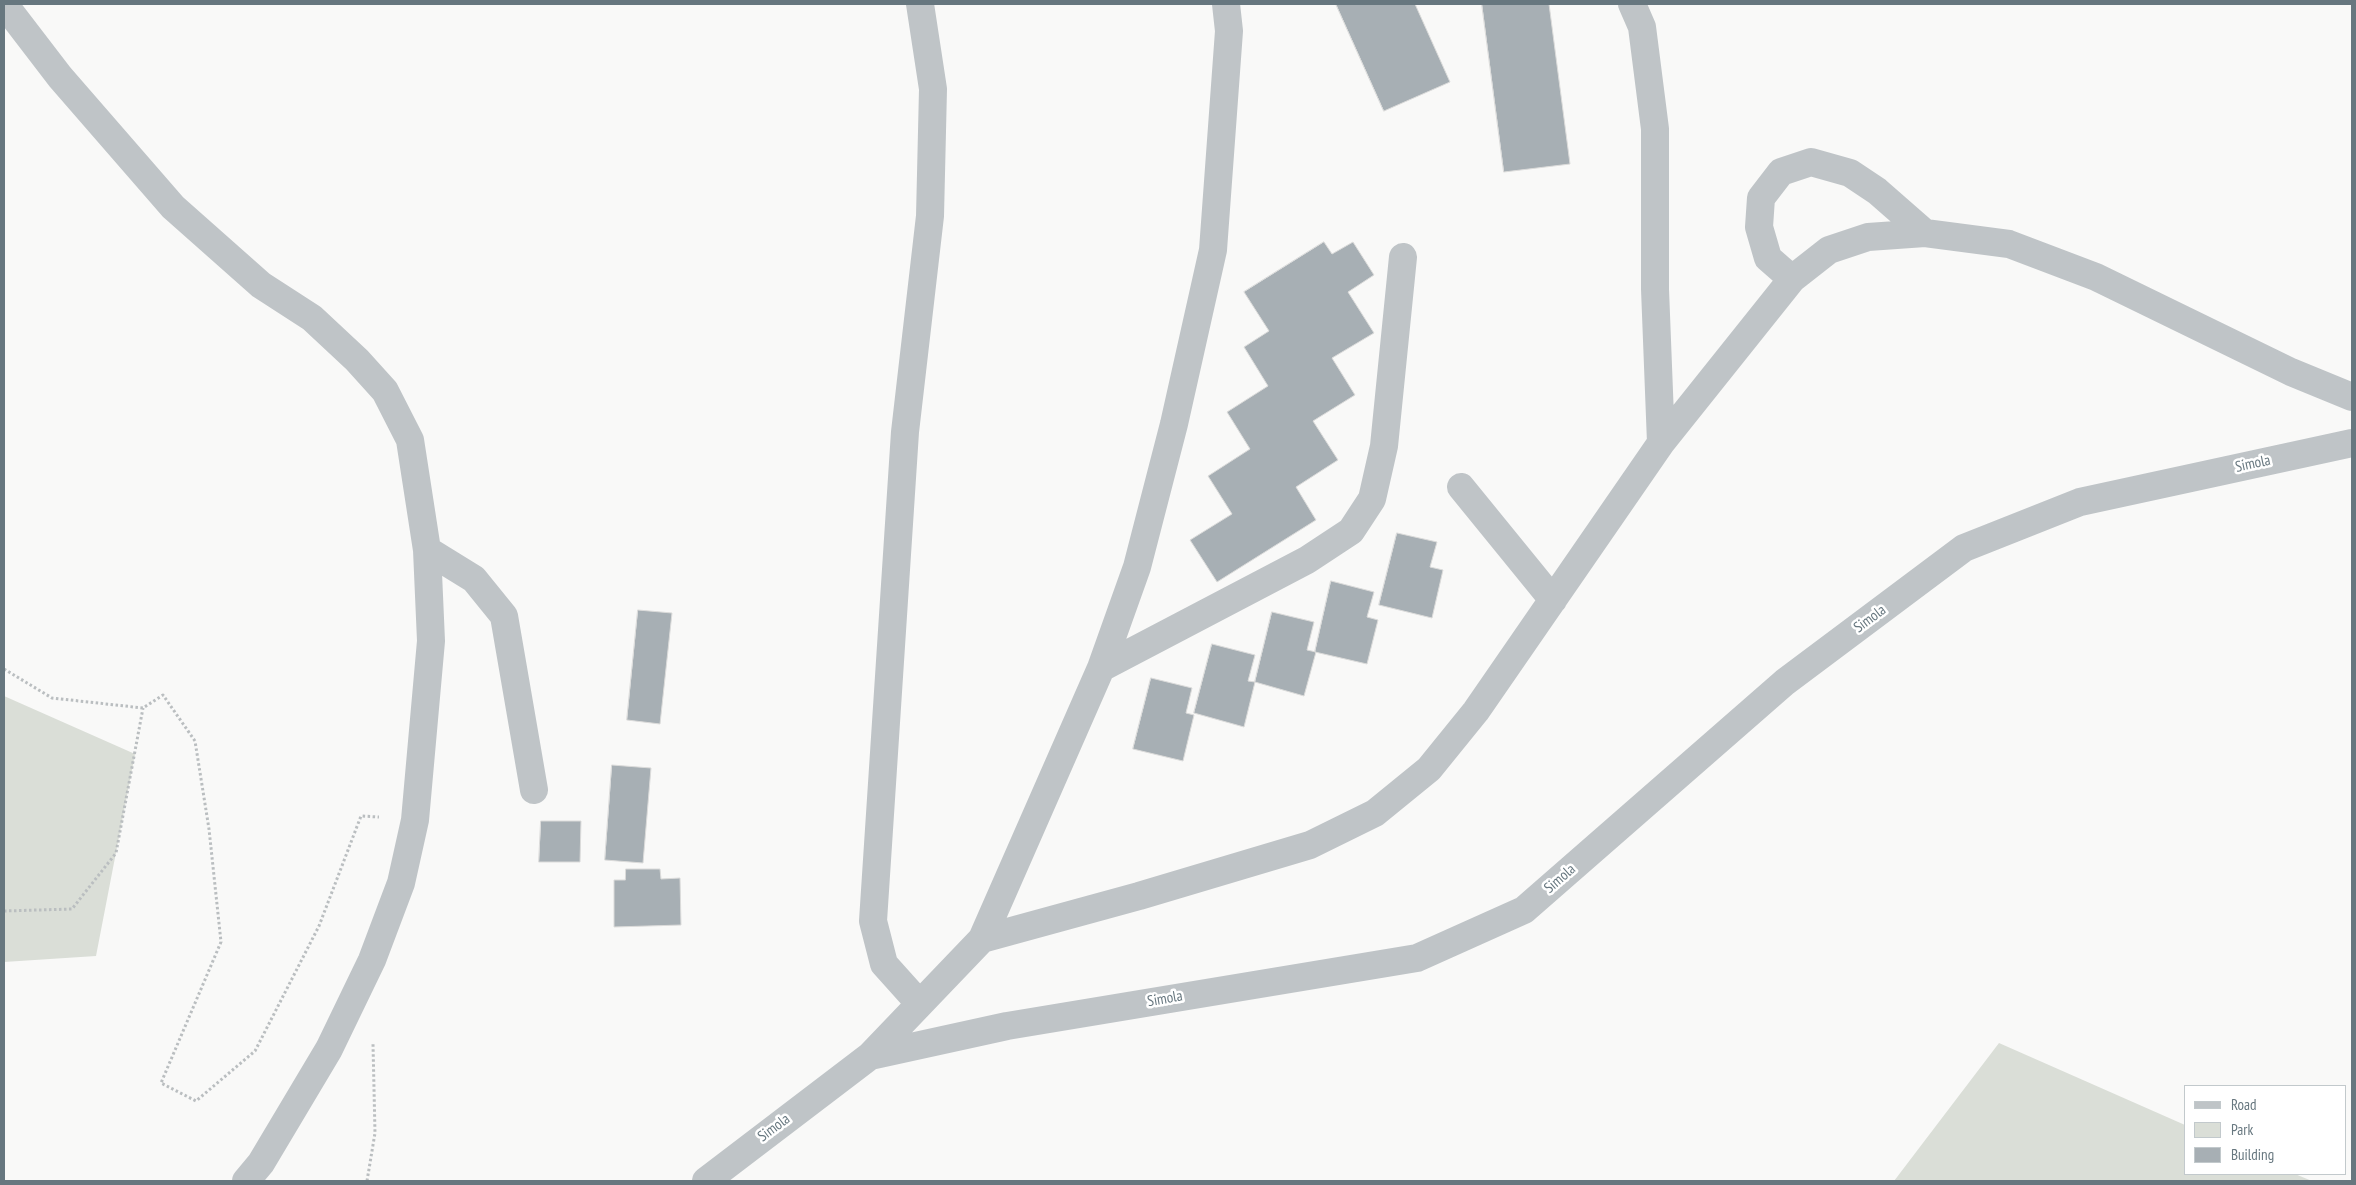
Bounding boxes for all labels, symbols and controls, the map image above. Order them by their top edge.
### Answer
street label: Simola [2234,452,2272,476]
street label: Simola [1850,601,1890,637]
street label: Simola [1541,861,1579,897]
street label: Simola [1146,987,1184,1011]
legend [2184,1085,2346,1175]
text: Road [2231,1095,2257,1114]
street label: Simola [754,1110,794,1146]
text: Park [2231,1120,2253,1139]
text: Building [2231,1145,2274,1164]

